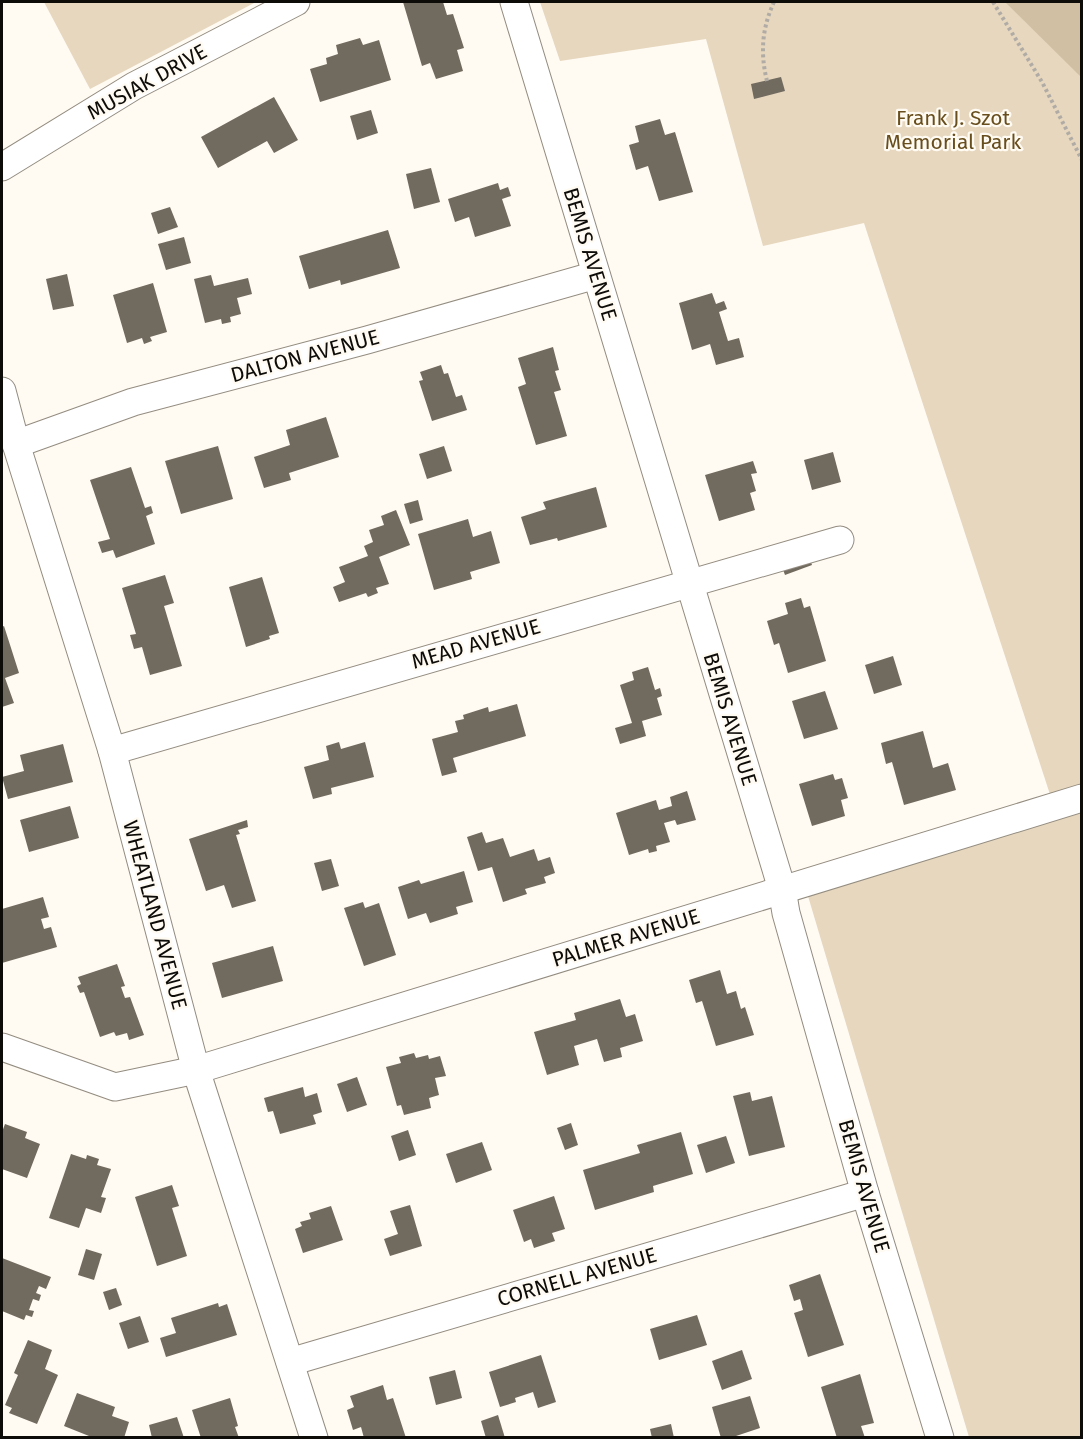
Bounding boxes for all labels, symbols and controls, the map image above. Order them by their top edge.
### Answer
street label: MUSIAK DRIVE [83,38,211,126]
park label: Frank J. Szot Memorial Park [885,105,1021,155]
street label: BEMIS AVENUE [557,184,623,324]
street label: DALTON AVENUE [228,324,382,388]
street label: MEAD AVENUE [409,613,543,675]
street label: BEMIS AVENUE [697,649,763,789]
street label: WHEATLAND AVENUE [117,818,193,1012]
street label: PALMER AVENUE [549,903,703,973]
street label: BEMIS AVENUE [833,1116,895,1256]
street label: CORNELL AVENUE [494,1242,660,1312]

